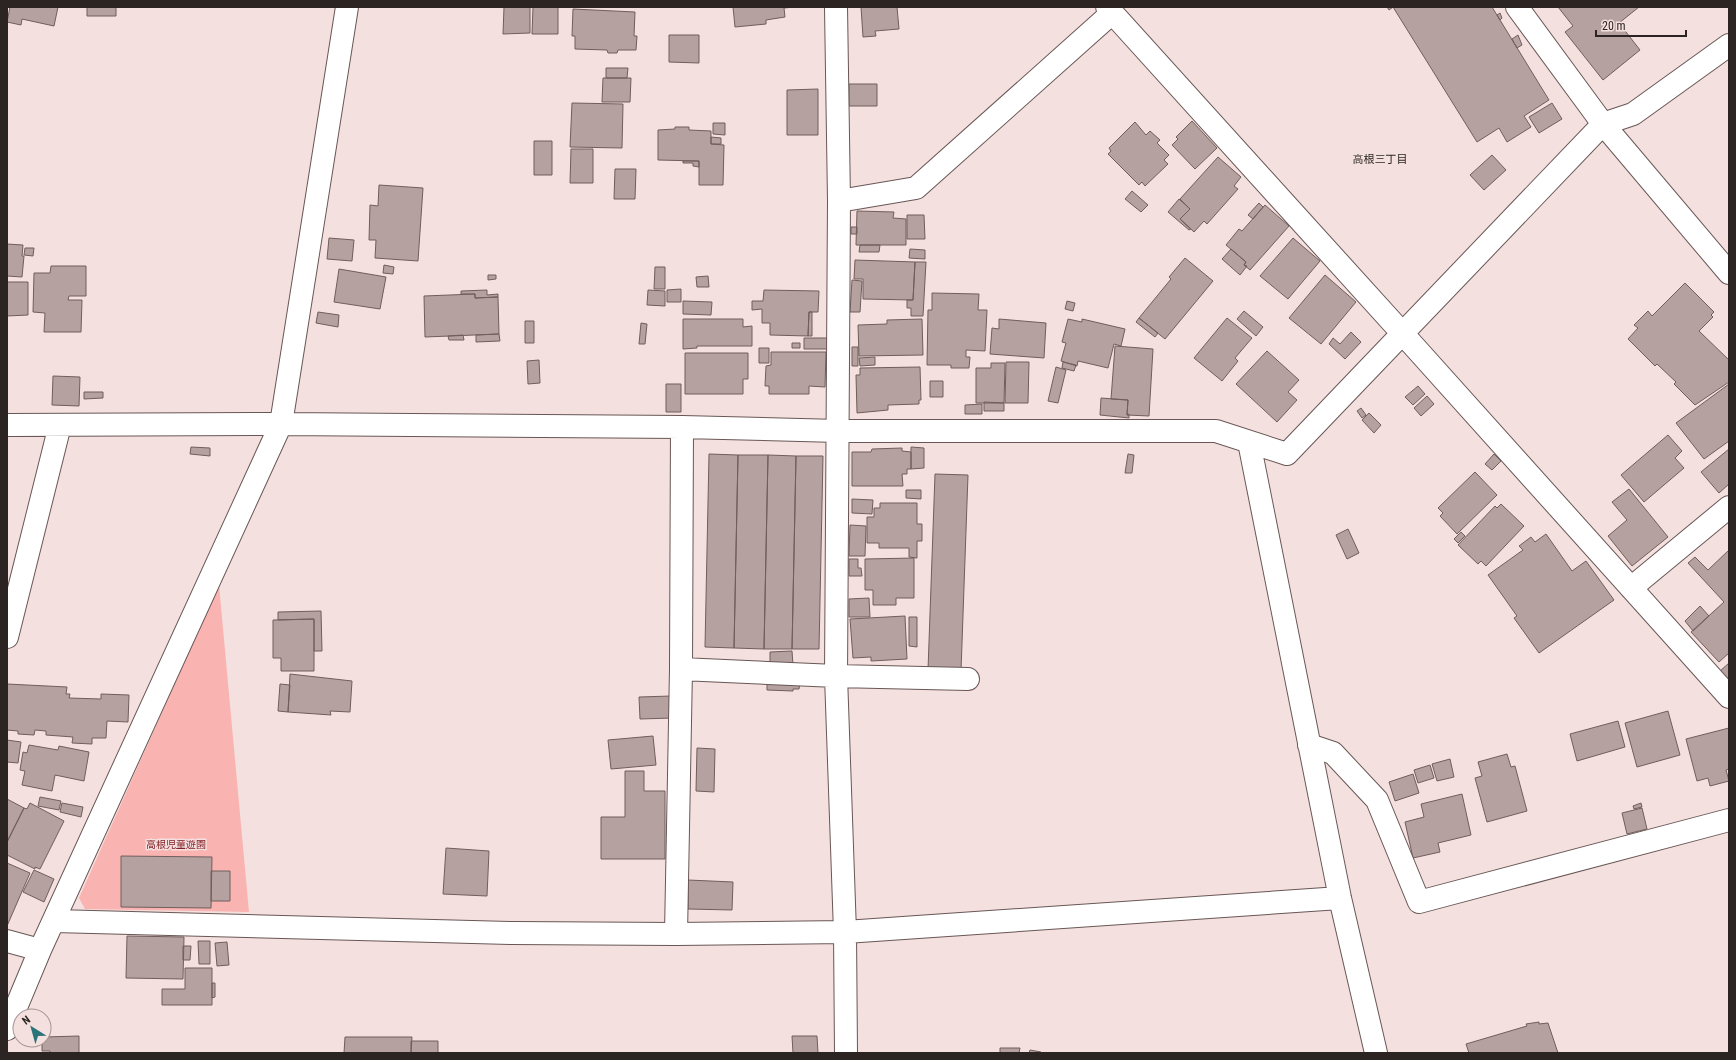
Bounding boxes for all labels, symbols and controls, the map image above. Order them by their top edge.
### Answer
scale bar [1596,12,1686,38]
text: 20 m [1602,19,1626,33]
district label: 高根三丁目 [1353,153,1408,166]
park label: 高根児童遊園 [146,839,206,850]
north arrow [12,1008,52,1048]
text: N [20,1013,33,1028]

